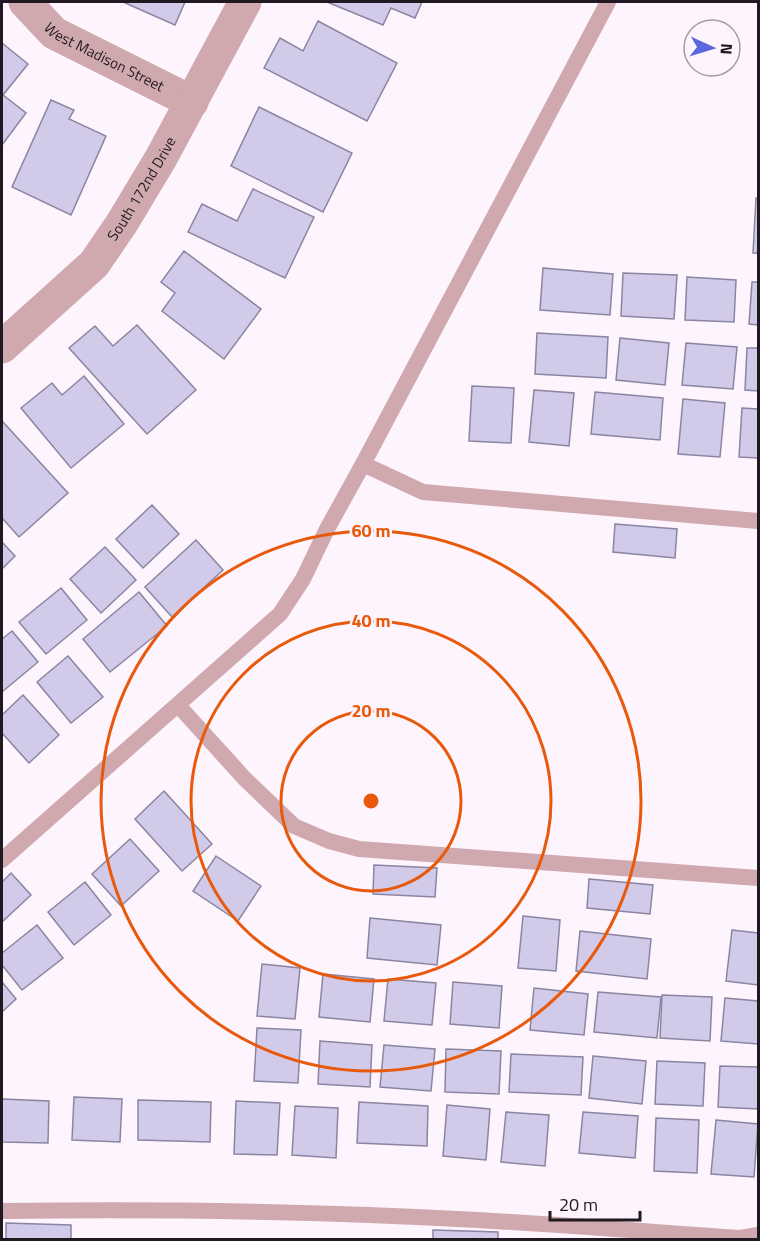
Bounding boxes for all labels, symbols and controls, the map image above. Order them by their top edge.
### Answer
street label: West Madison Street [39,17,169,98]
north arrow [682,18,742,78]
text: N [715,43,739,55]
street label: South 172nd Drive [101,132,181,245]
text: 60 m [351,517,391,544]
text: 40 m [351,607,391,634]
text: 20 m [351,697,391,724]
centre of rings [361,791,381,811]
scale bar [550,1184,640,1222]
text: 20 m [559,1191,598,1218]

